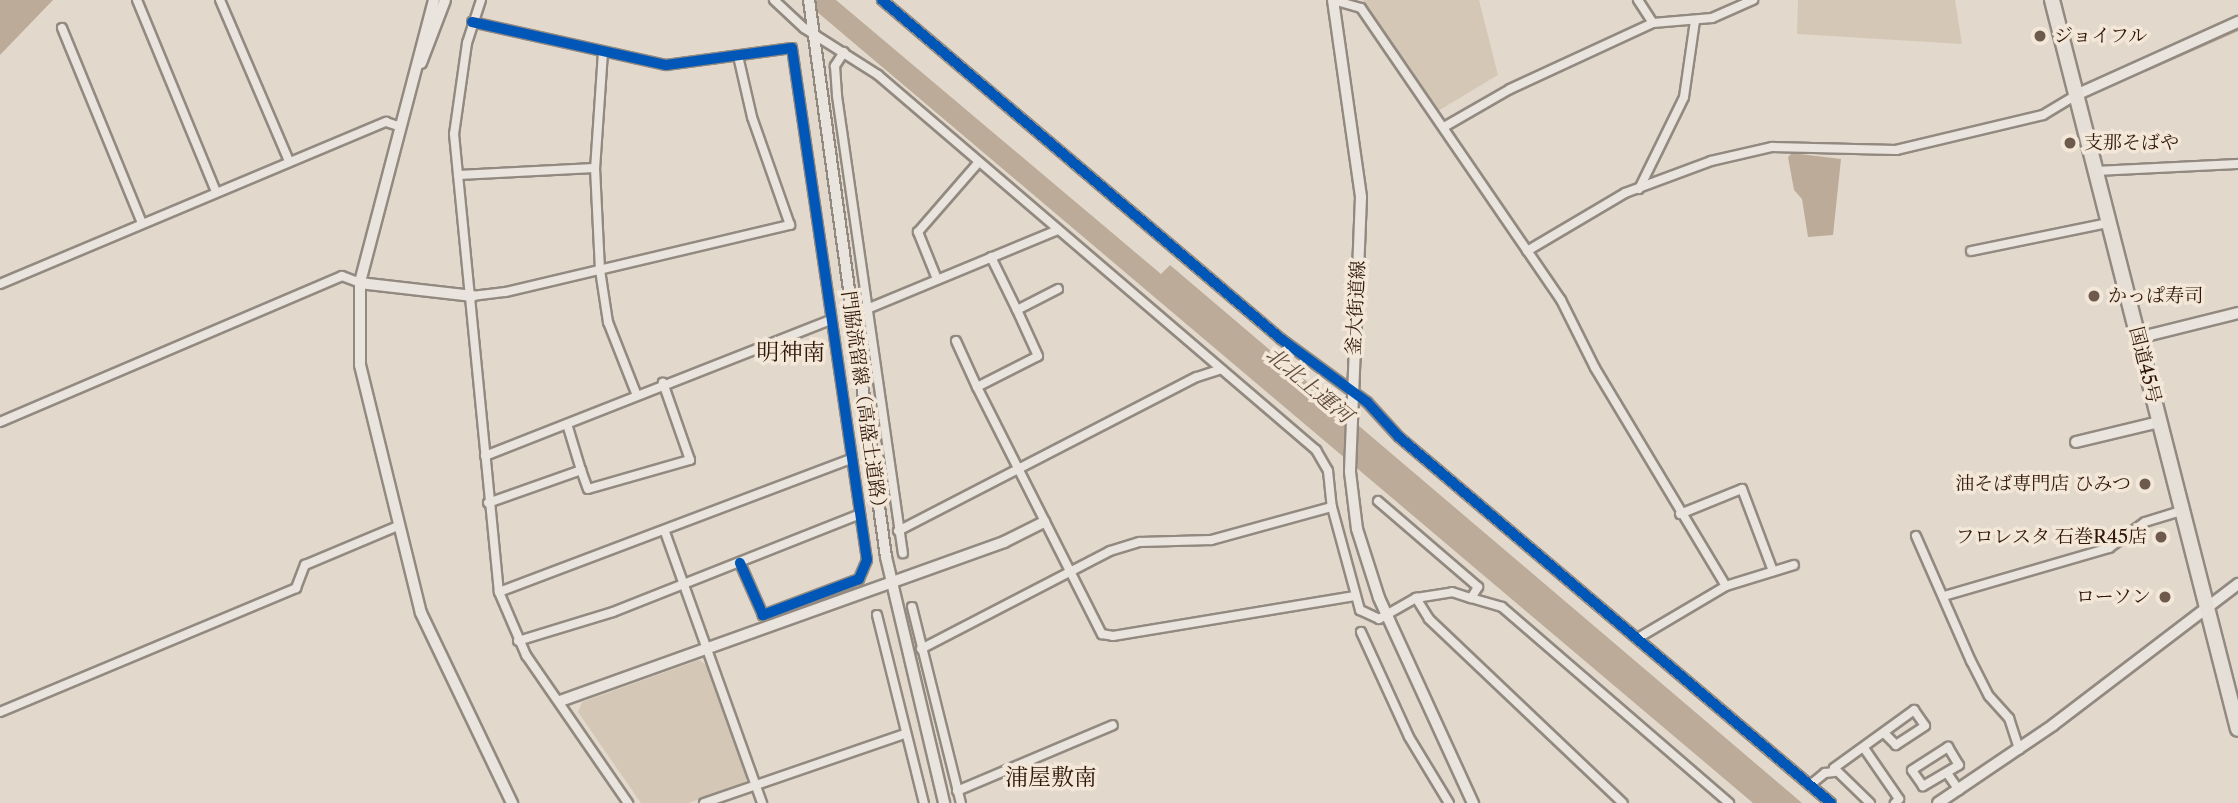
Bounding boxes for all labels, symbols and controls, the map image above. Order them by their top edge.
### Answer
place label: ジョイフル [2054,25,2149,47]
marker: ジョイフル [2032,28,2048,44]
place label: 支那そばや [2084,132,2179,154]
marker: 支那そばや [2062,135,2078,151]
street label: 釜大街道線 [1342,260,1370,356]
place label: かっぱ寿司 [2108,285,2203,307]
marker: かっぱ寿司 [2086,288,2102,304]
street label: 門脇流留線（高盛土道路） [837,290,891,518]
street label: 国道45号 [2124,324,2166,406]
district label: 明神南 [757,338,825,366]
water label: 北北上運河 [1261,342,1357,428]
place label: 油そば専門店 ひみつ [1955,473,2131,495]
marker: 油そば専門店 ひみつ [2137,476,2153,492]
place label: フロレスタ 石巻R45店 [1955,526,2147,548]
marker: フロレスタ 石巻R45店 [2153,529,2169,545]
place label: ローソン [2075,586,2151,608]
marker: ローソン [2157,589,2173,605]
district label: 浦屋敷南 [1005,763,1097,791]

